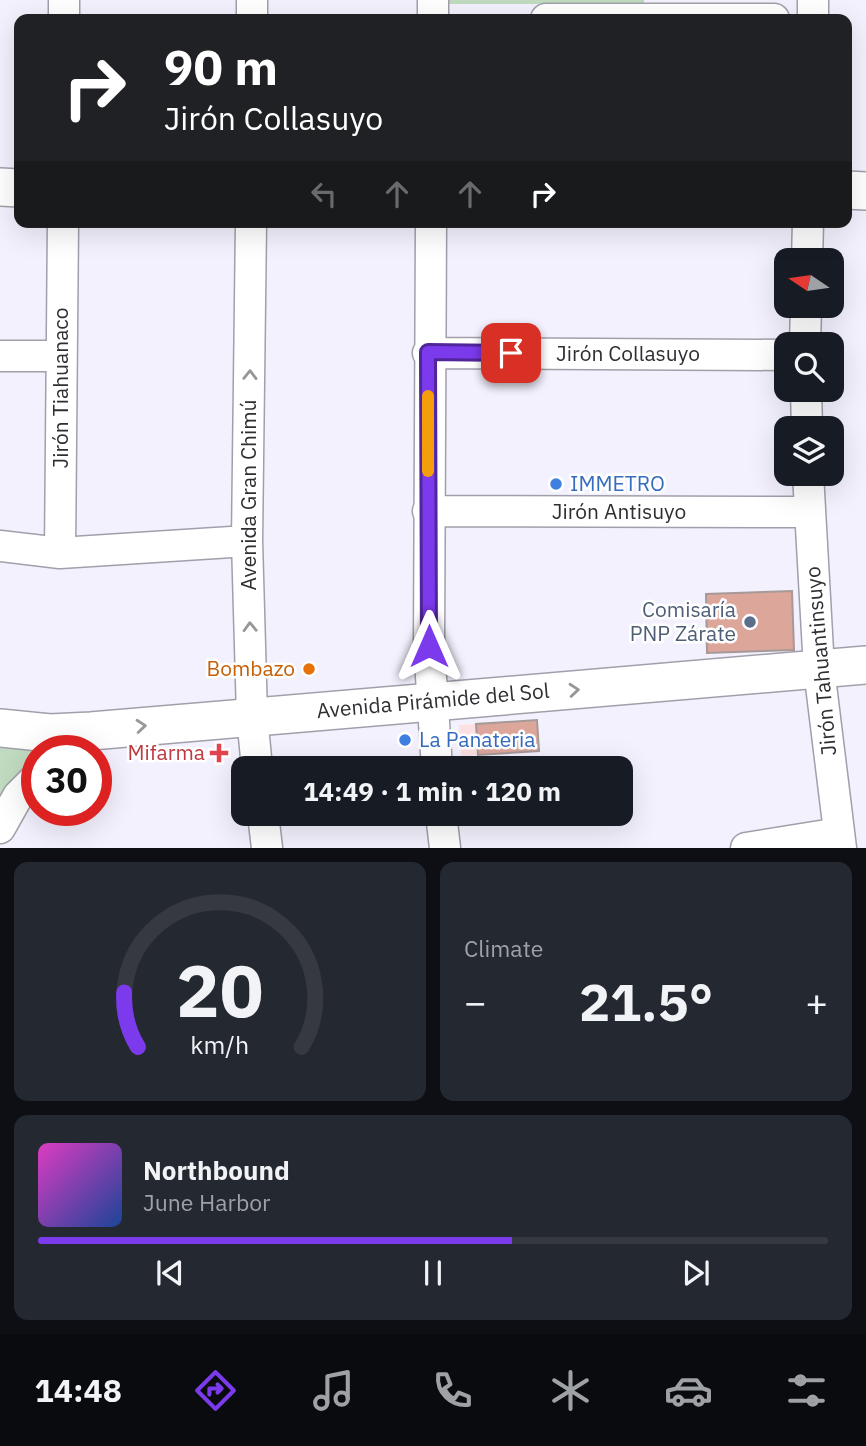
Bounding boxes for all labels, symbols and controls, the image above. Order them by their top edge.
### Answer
text: 90 m [164,35,278,98]
icon: right [49,42,140,133]
text: Jirón Collasuyo [164,97,383,139]
icon: left [305,175,343,213]
icon: ahead [378,175,416,213]
icon: ahead [451,175,489,213]
icon: right [524,175,562,213]
north arrow [774,248,844,318]
map controls [774,248,844,486]
street label: Jirón Tiahuanaco [46,307,74,469]
pin [481,323,541,383]
button: search [774,332,844,402]
icon: arrive [492,334,530,372]
street label: Jirón Collasuyo [556,339,700,367]
one-way arrow [242,369,257,380]
street label: Avenida Gran Chimú [234,399,262,591]
button: layers [774,416,844,486]
place label: IMMETRO [570,469,665,497]
marker: IMMETRO [548,476,564,492]
street label: Jirón Antisuyo [552,497,686,525]
street label: Jirón Tahuantinsuyo [798,565,842,757]
place label: Comisaría PNP Zárate [630,595,736,647]
position arrow [392,609,466,683]
marker: Comisaría PNP Zárate [742,614,758,630]
one-way arrow [242,621,257,632]
place label: Bombazo [207,654,295,682]
marker: Bombazo [301,661,317,677]
street label: Avenida Pirámide del Sol [315,676,551,724]
one-way arrow [569,683,580,698]
one-way arrow [136,719,147,734]
place label: La Panateria [419,725,536,753]
marker: La Panateria [397,732,413,748]
speed limit sign: 30 [21,735,112,826]
place label: Mifarma [127,738,205,766]
marker: Mifarma [211,745,227,761]
text: 14:49 · 1 min · 120 m [303,774,561,808]
text: Climate [464,933,543,963]
text: 20 [176,943,264,1038]
text: 21.5° [579,968,713,1035]
text: − [464,977,487,1026]
text: + [805,977,828,1026]
text: km/h [191,1028,249,1061]
text: Northbound [143,1153,290,1187]
text: June Harbor [143,1187,271,1217]
icon: previous [151,1254,189,1292]
icon: pause [414,1254,452,1292]
icon: next [677,1254,715,1292]
icon: directions [191,1366,240,1415]
icon: music [309,1366,358,1415]
icon: phone [428,1366,477,1415]
icon: climate [546,1366,595,1415]
icon: car [664,1366,713,1415]
icon: filters [782,1366,831,1415]
text: 14:48 [35,1369,122,1411]

